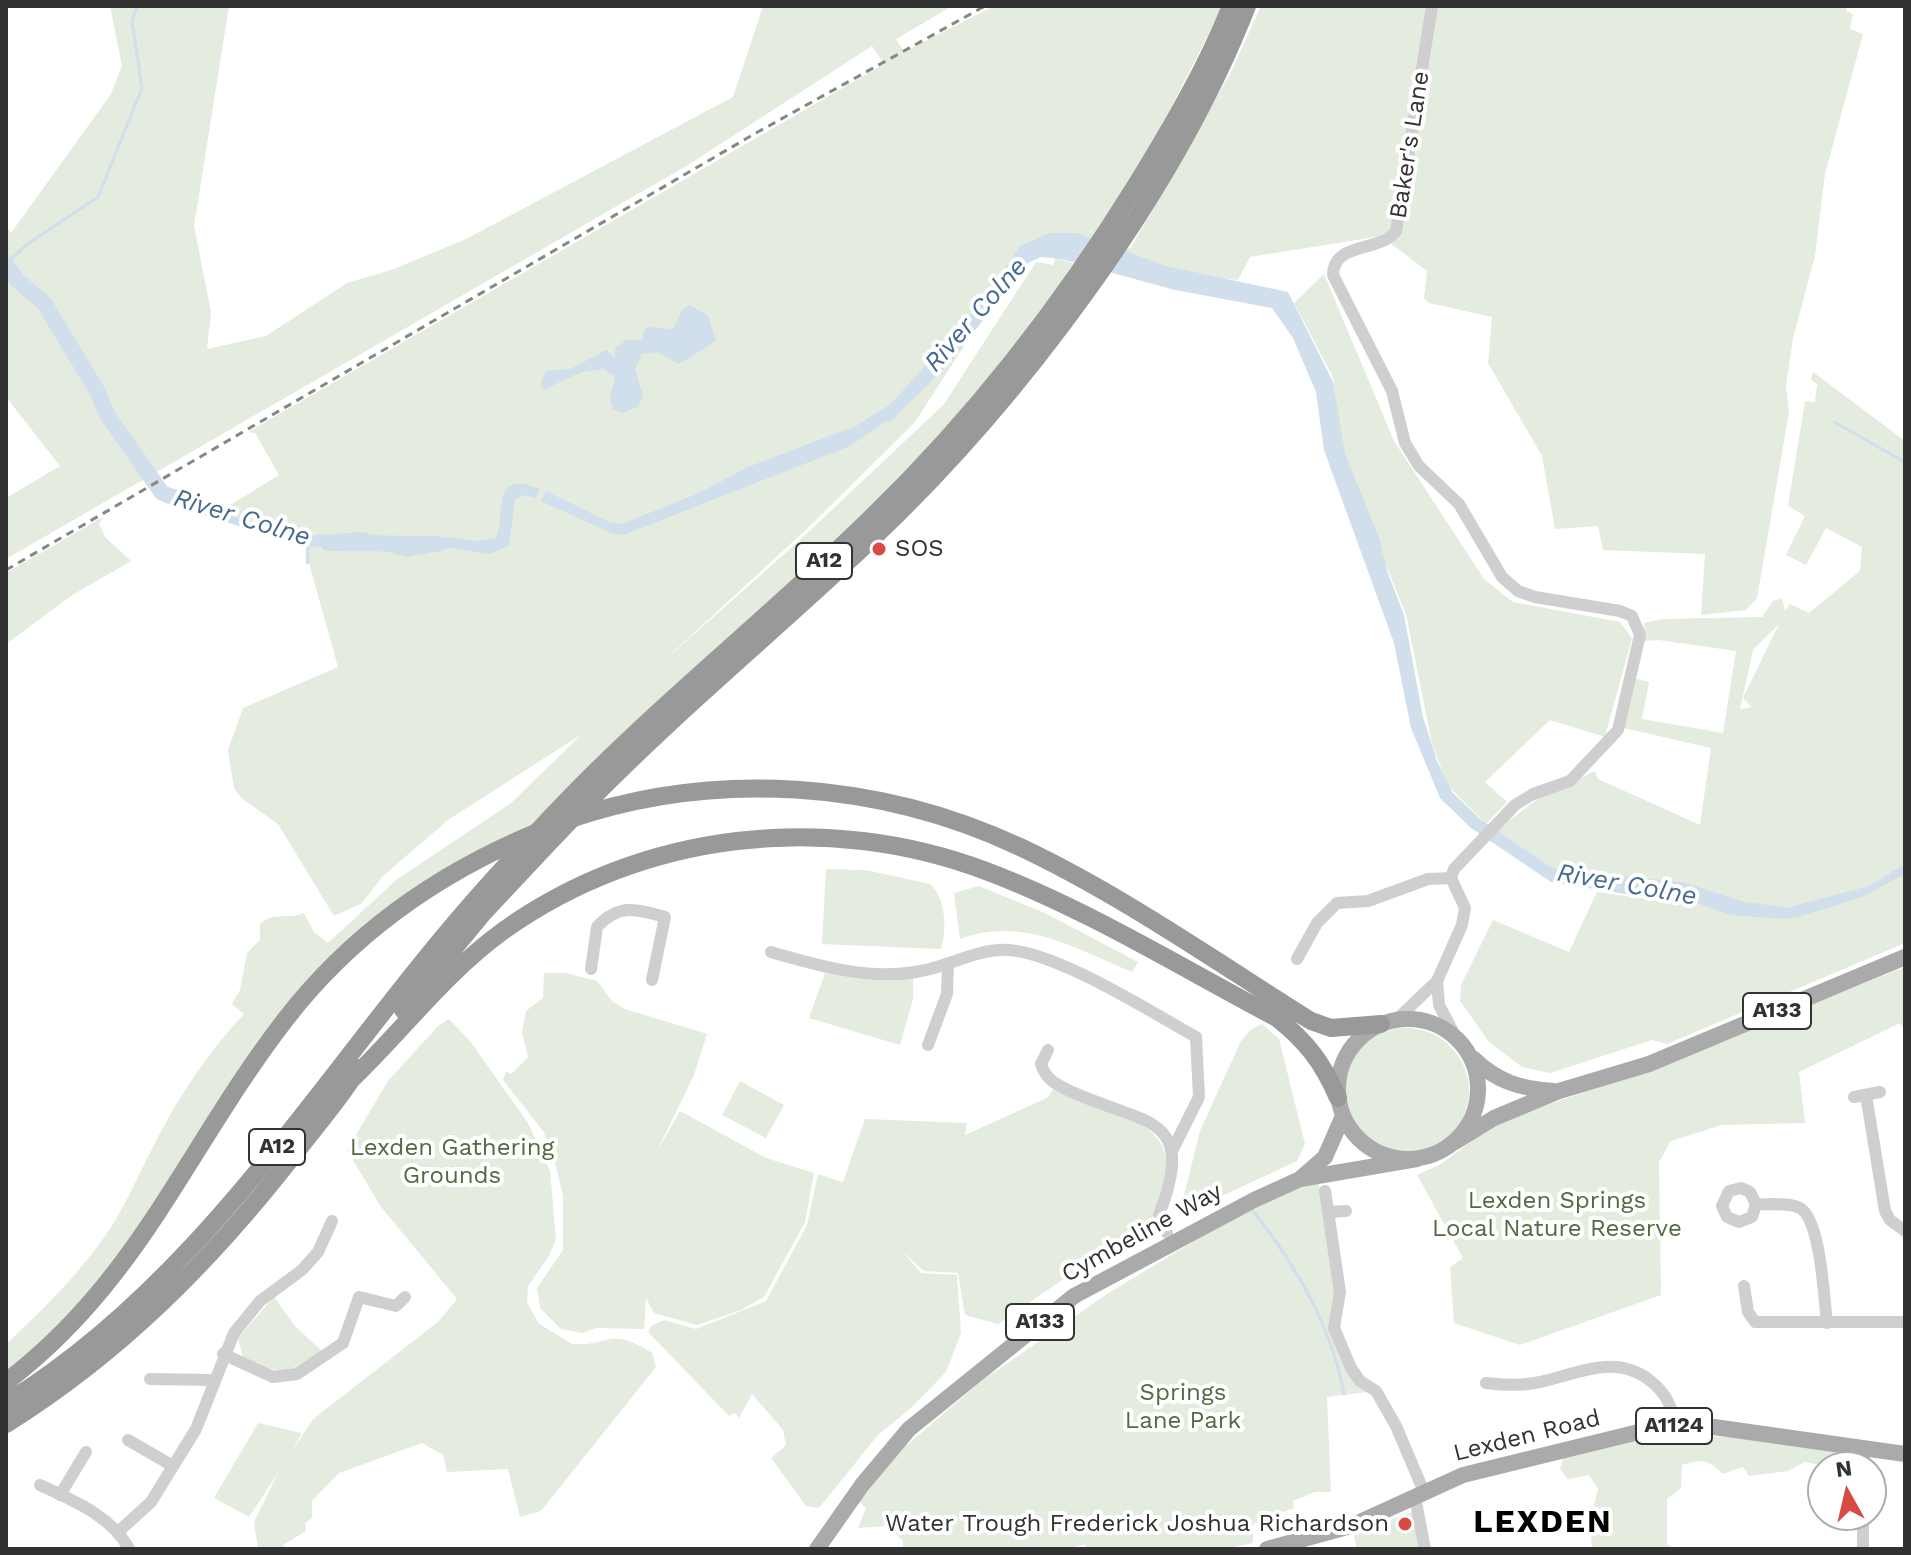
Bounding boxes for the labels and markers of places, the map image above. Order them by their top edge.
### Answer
place label: SOS [895,535,944,563]
marker: SOS [870,540,888,558]
place label: Water Trough Frederick Joshua Richardson [885,1510,1389,1538]
marker: Water Trough Frederick Joshua Richardson [1396,1515,1414,1533]

